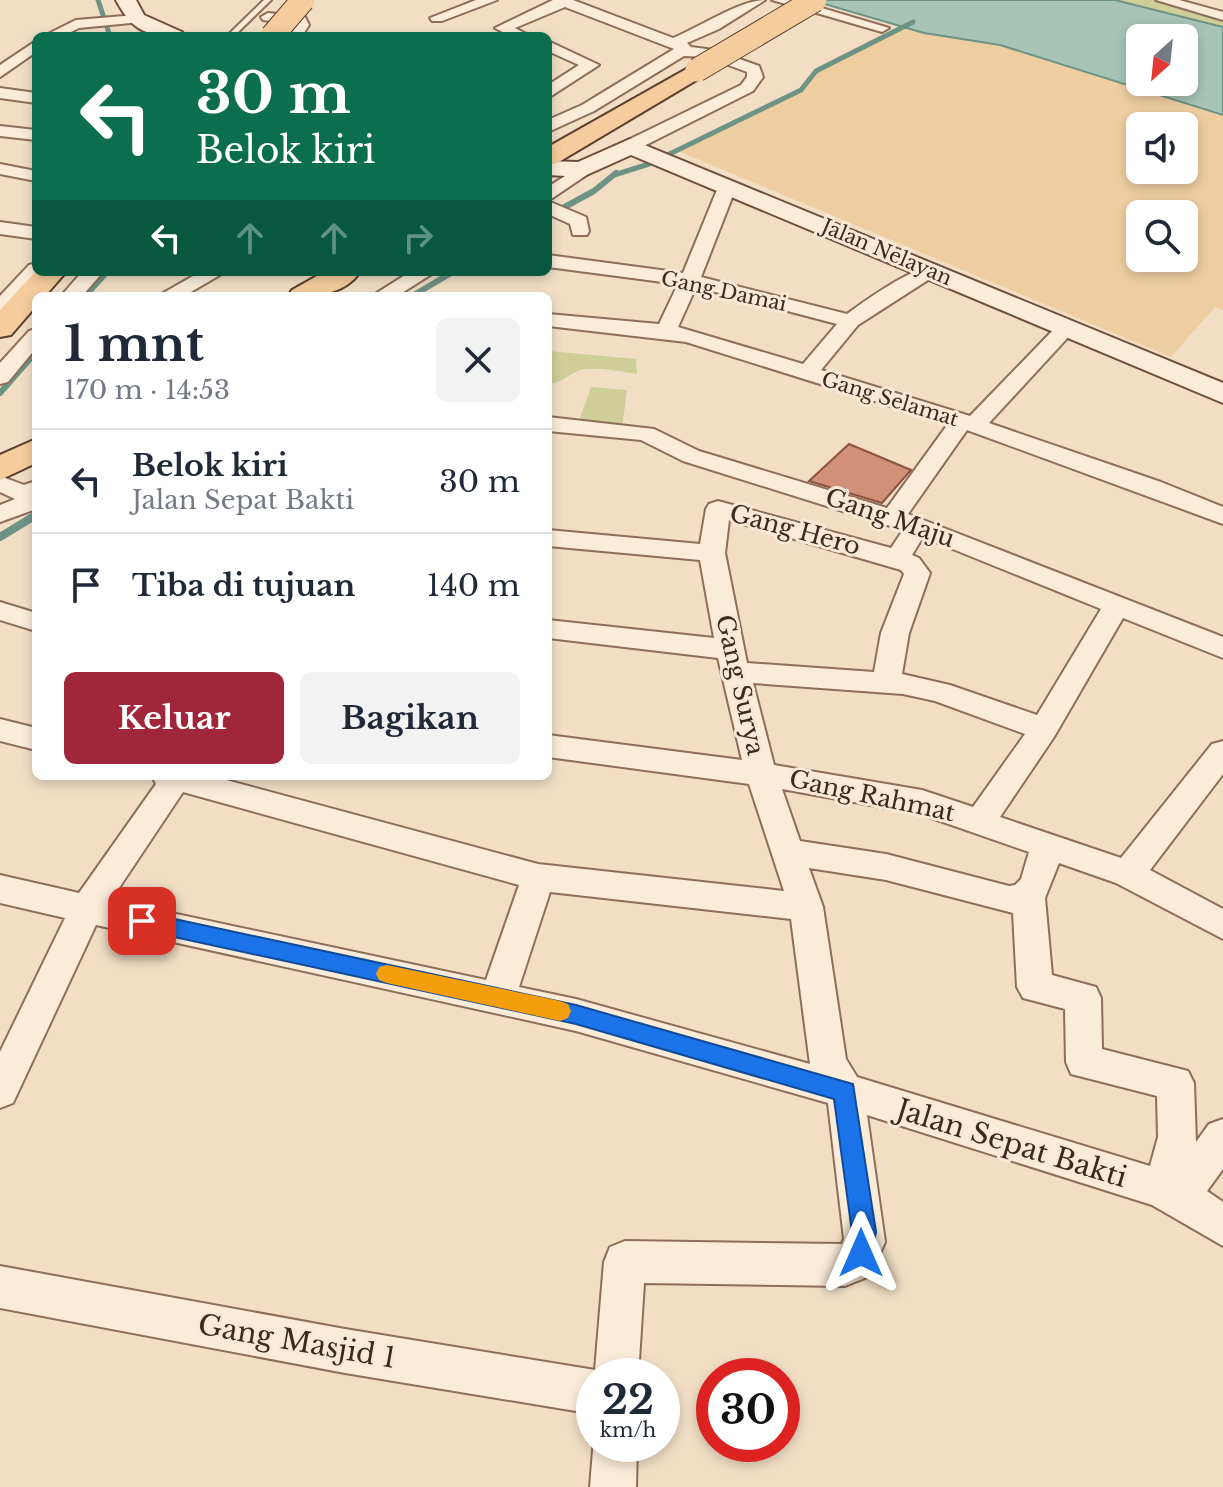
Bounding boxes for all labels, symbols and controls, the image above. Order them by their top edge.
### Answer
north arrow [1126,24,1198,96]
map controls [1126,24,1198,272]
text: 30 m [196,59,351,128]
icon: left [64,64,168,168]
button: sound [1126,112,1198,184]
text: Belok kiri [196,128,375,173]
button: search [1126,200,1198,272]
street label: Jalan Nelayan [816,213,956,290]
icon: left [144,216,188,260]
icon: ahead [228,216,272,260]
icon: ahead [312,216,356,260]
icon: right [396,216,440,260]
street label: Gang Damai [659,266,789,316]
text: 1 mnt [64,314,204,374]
button: close [436,318,520,402]
street label: Gang Selamat [819,367,962,431]
text: 170 m · 14:53 [64,374,230,406]
text: Belok kiri [132,447,288,484]
icon: left [64,459,108,503]
text: 30 m [439,463,520,500]
street label: Gang Maju [822,482,958,553]
text: Jalan Sepat Bakti [132,484,354,516]
street label: Gang Hero [727,498,864,561]
icon: arrive [64,563,108,607]
text: Tiba di tujuan [132,567,355,604]
text: 140 m [427,567,520,604]
street label: Gang Surya [710,612,771,759]
button: Keluar [64,672,284,764]
button: Bagikan [300,672,520,764]
street label: Gang Rahmat [787,764,958,827]
pin [108,887,176,955]
icon: arrive [120,899,164,943]
street label: Jalan Sepat Bakti [889,1091,1131,1195]
position arrow [819,1211,903,1295]
street label: Gang Masjid 1 [195,1307,398,1376]
speed limit sign: 30 [696,1358,800,1462]
text: 22 [602,1375,654,1425]
text: km/h [600,1418,656,1442]

